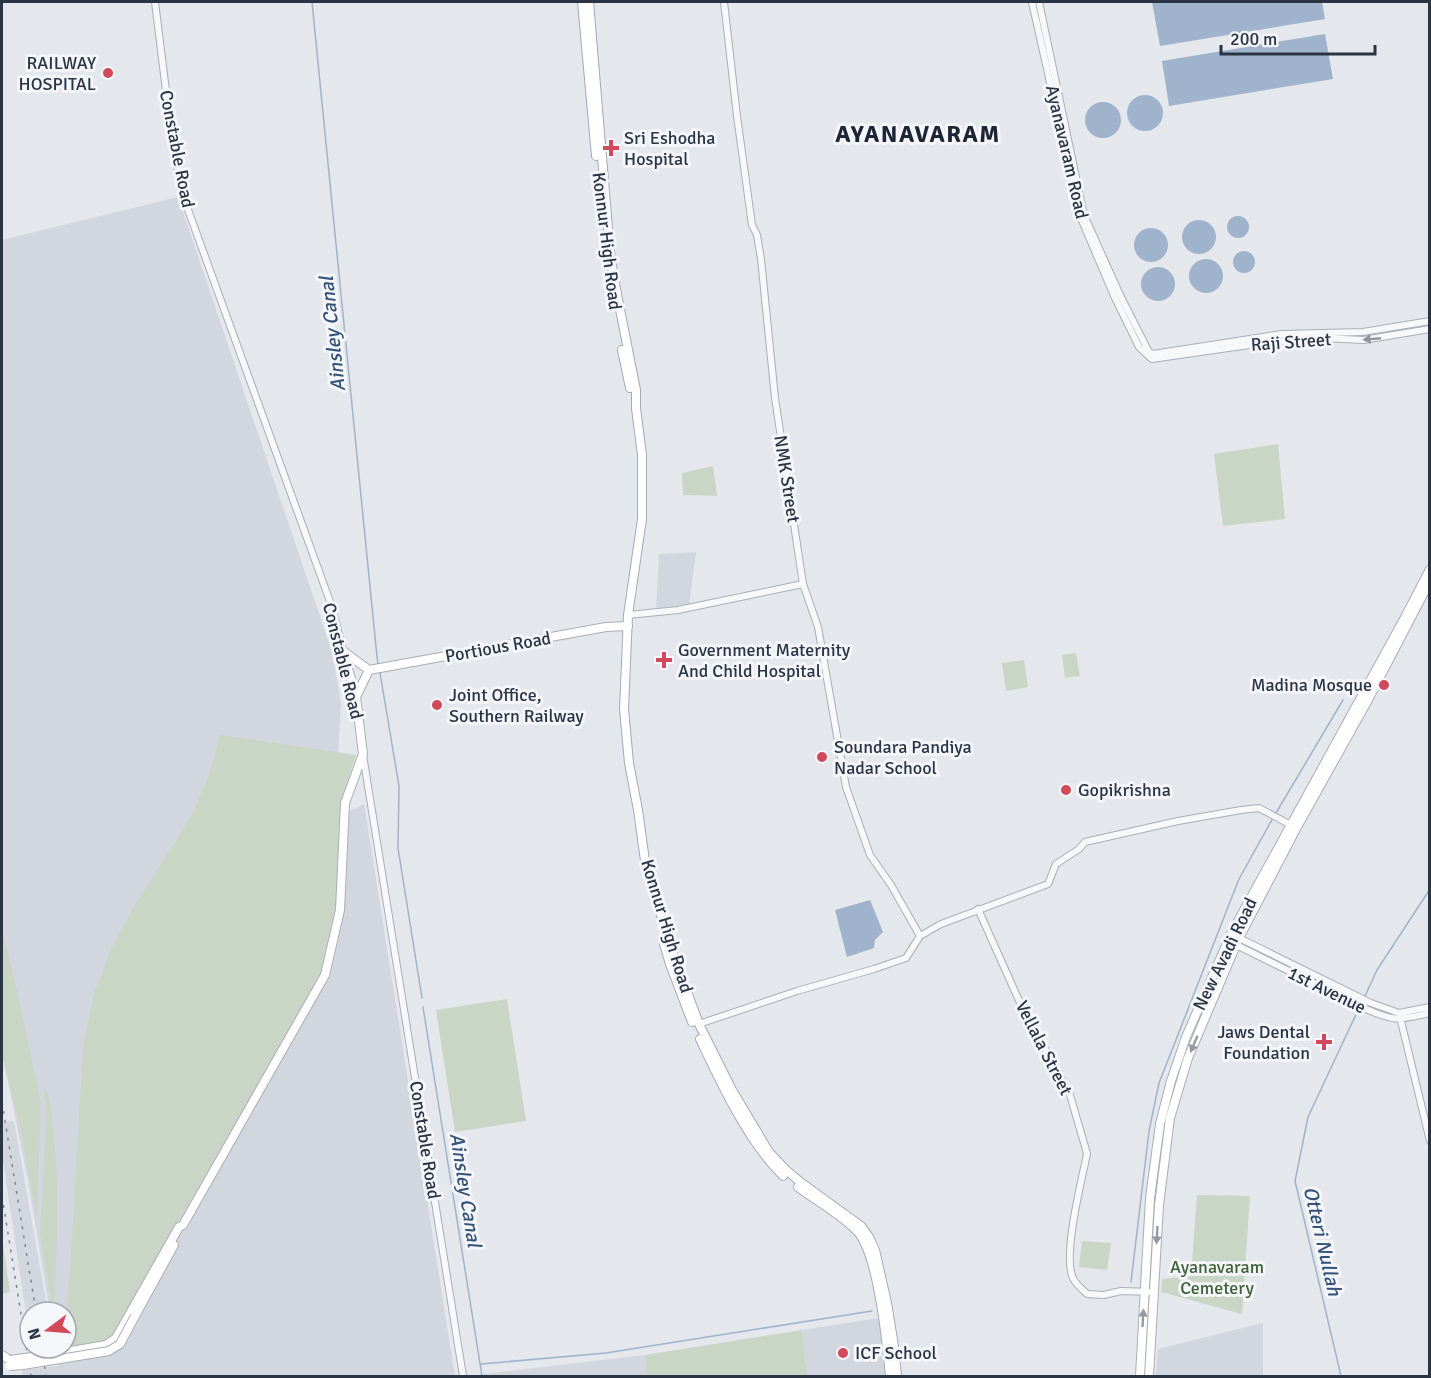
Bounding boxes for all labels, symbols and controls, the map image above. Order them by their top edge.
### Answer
scale bar [1221,18,1376,56]
text: 200 m [1230,28,1277,50]
place label: RAILWAY HOSPITAL [19,52,96,95]
marker: RAILWAY HOSPITAL [101,66,115,80]
street label: Ayanavaram Road [1041,83,1093,221]
street label: Constable Road [155,88,199,210]
district label: AYANAVARAM [835,119,1001,149]
place label: Sri Eshodha Hospital [624,127,715,170]
marker: Sri Eshodha Hospital [602,139,620,157]
street label: Konnur High Road [588,171,626,311]
water label: Ainsley Canal [314,273,351,393]
street label: Raji Street [1250,328,1332,356]
one-way arrow [1362,334,1381,344]
street label: NMK Street [769,434,805,524]
street label: Constable Road [318,600,368,722]
street label: Portious Road [443,627,553,667]
place label: Government Maternity And Child Hospital [678,639,851,682]
marker: Government Maternity And Child Hospital [655,651,673,669]
place label: Madina Mosque [1251,674,1372,696]
marker: Madina Mosque [1377,678,1391,692]
place label: Joint Office, Southern Railway [449,684,584,727]
marker: Joint Office, Southern Railway [430,698,444,712]
place label: Soundara Pandiya Nadar School [834,736,972,779]
marker: Soundara Pandiya Nadar School [815,750,829,764]
place label: Gopikrishna [1078,779,1171,801]
marker: Gopikrishna [1059,783,1073,797]
street label: Konnur High Road [636,856,698,996]
street label: New Avadi Road [1188,894,1262,1014]
street label: 1st Avenue [1284,962,1370,1018]
street label: Vellala Street [1011,997,1077,1099]
place label: Jaws Dental Foundation [1217,1021,1310,1064]
marker: Jaws Dental Foundation [1315,1033,1333,1051]
one-way arrow [1189,1036,1199,1054]
street label: Constable Road [405,1079,445,1201]
water label: Ainsley Canal [444,1131,487,1251]
water label: Otteri Nullah [1298,1184,1347,1299]
one-way arrow [1152,1225,1161,1244]
park label: Ayanavaram Cemetery [1170,1256,1264,1299]
north arrow [18,1300,78,1360]
one-way arrow [1139,1309,1148,1328]
text: N [23,1326,46,1342]
place label: ICF School [855,1342,937,1364]
marker: ICF School [836,1346,850,1360]

